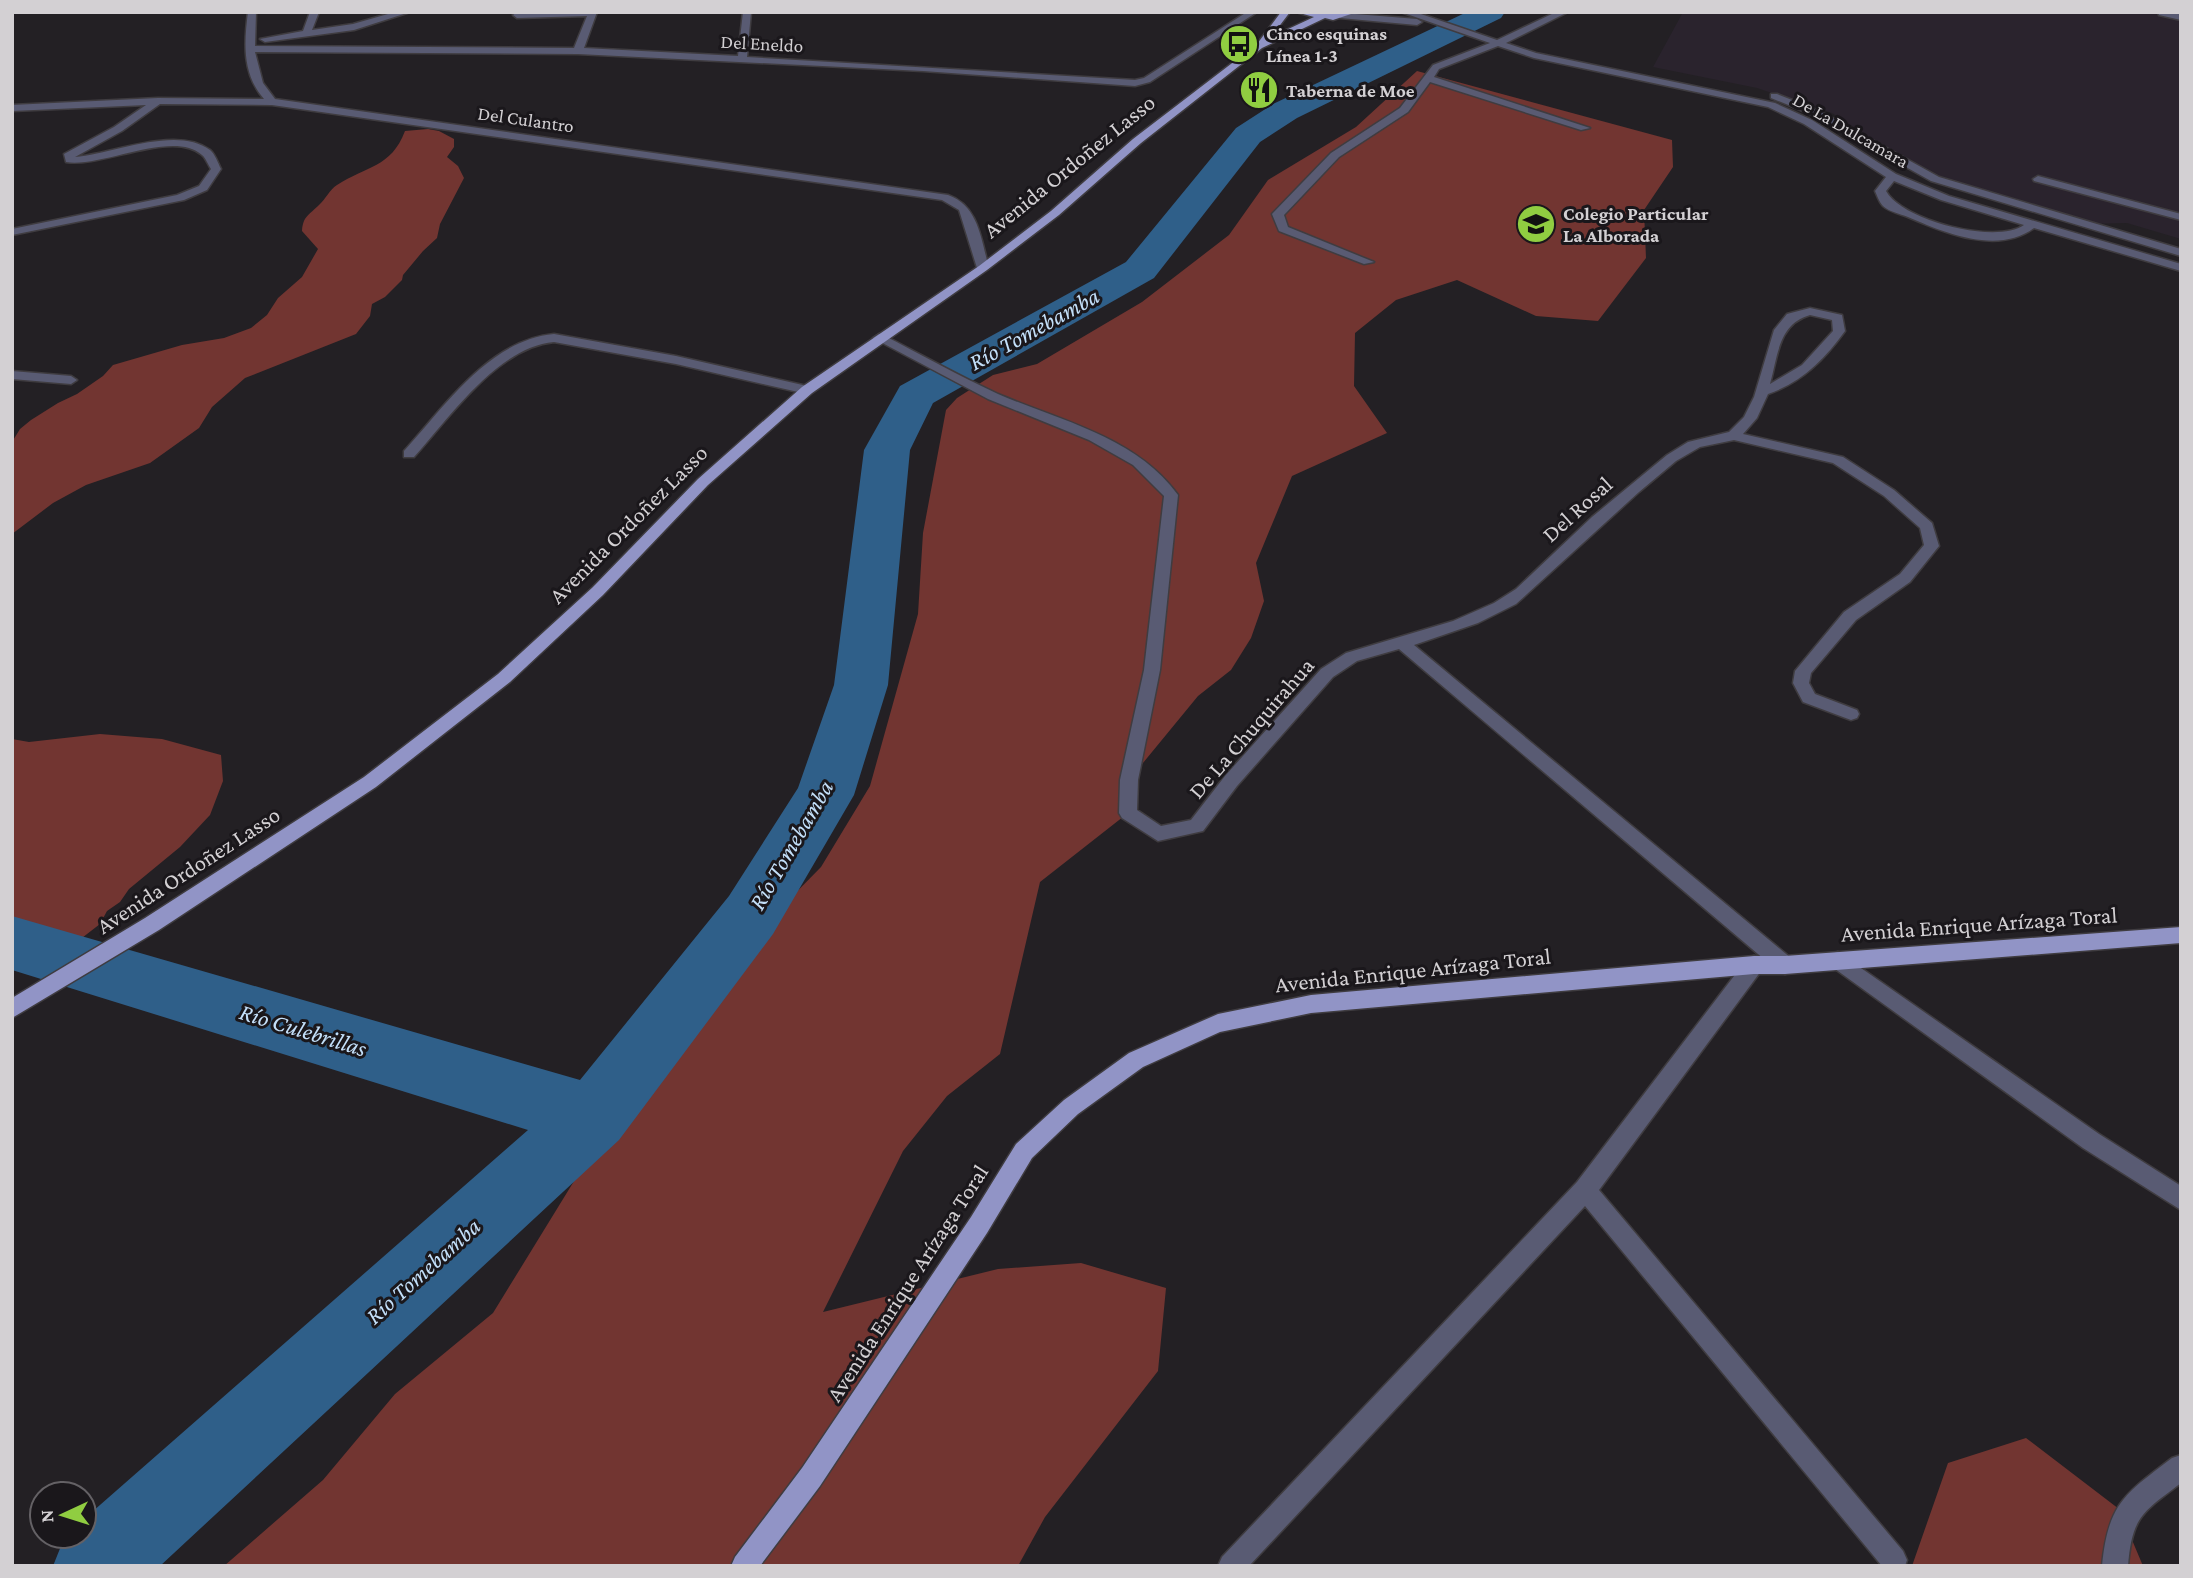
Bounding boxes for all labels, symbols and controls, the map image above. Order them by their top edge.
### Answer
bus stop icon: Cinco esquinas Línea 1-3 [1218,23,1260,65]
place label: Cinco esquinas Línea 1-3 [1266,23,1387,66]
street label: Del Eneldo [720,31,804,56]
restaurant icon: Taberna de Moe [1238,69,1280,111]
place label: Taberna de Moe [1286,80,1415,101]
street label: Avenida Ordoñez Lasso [978,89,1160,243]
street label: De La Dulcamara [1789,89,1912,172]
street label: Del Culantro [477,102,575,137]
school or university icon: Colegio Particular La Alborada [1515,203,1557,245]
place label: Colegio Particular La Alborada [1563,203,1709,246]
water label: Río Tomebamba [964,282,1104,375]
street label: Avenida Ordoñez Lasso [543,439,713,609]
street label: Del Rosal [1537,471,1617,547]
street label: De La Chuquirahua [1183,652,1319,804]
water label: Río Tomebamba [743,775,838,914]
street label: Avenida Ordoñez Lasso [91,801,285,939]
street label: Avenida Enrique Arízaga Toral [1840,901,2118,947]
street label: Avenida Enrique Arízaga Toral [1274,943,1552,997]
water label: Río Culebrillas [236,997,370,1062]
street label: Avenida Enrique Arízaga Toral [821,1160,993,1406]
water label: Río Tomebamba [360,1212,486,1329]
north arrow [28,1480,98,1550]
text: N [36,1509,57,1523]

